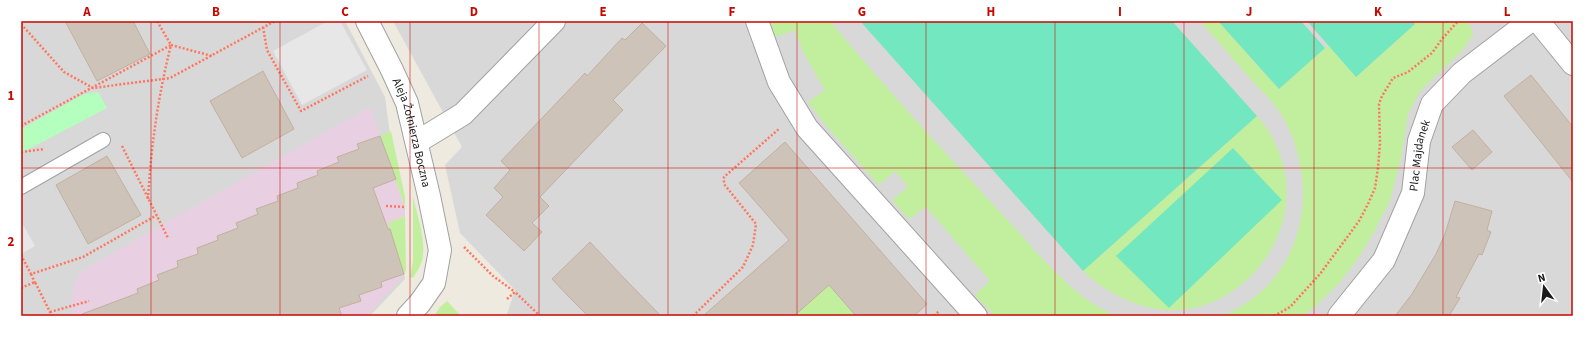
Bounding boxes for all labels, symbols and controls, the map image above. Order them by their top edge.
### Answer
text: A [82,3,91,21]
text: B [212,3,220,21]
text: C [341,3,349,21]
text: D [470,3,478,21]
text: E [599,3,607,21]
text: F [729,3,736,21]
text: G [858,3,866,21]
text: H [987,3,995,21]
text: I [1118,3,1122,21]
text: J [1246,3,1252,21]
text: K [1374,3,1383,21]
text: L [1504,3,1511,21]
street label: Aleja Żołnierza Boczna [388,75,435,189]
text: 1 [8,87,15,105]
street label: Plac Majdanek [1405,117,1435,192]
text: 2 [8,233,15,251]
north arrow [1524,267,1564,307]
text: N [1536,270,1547,286]

